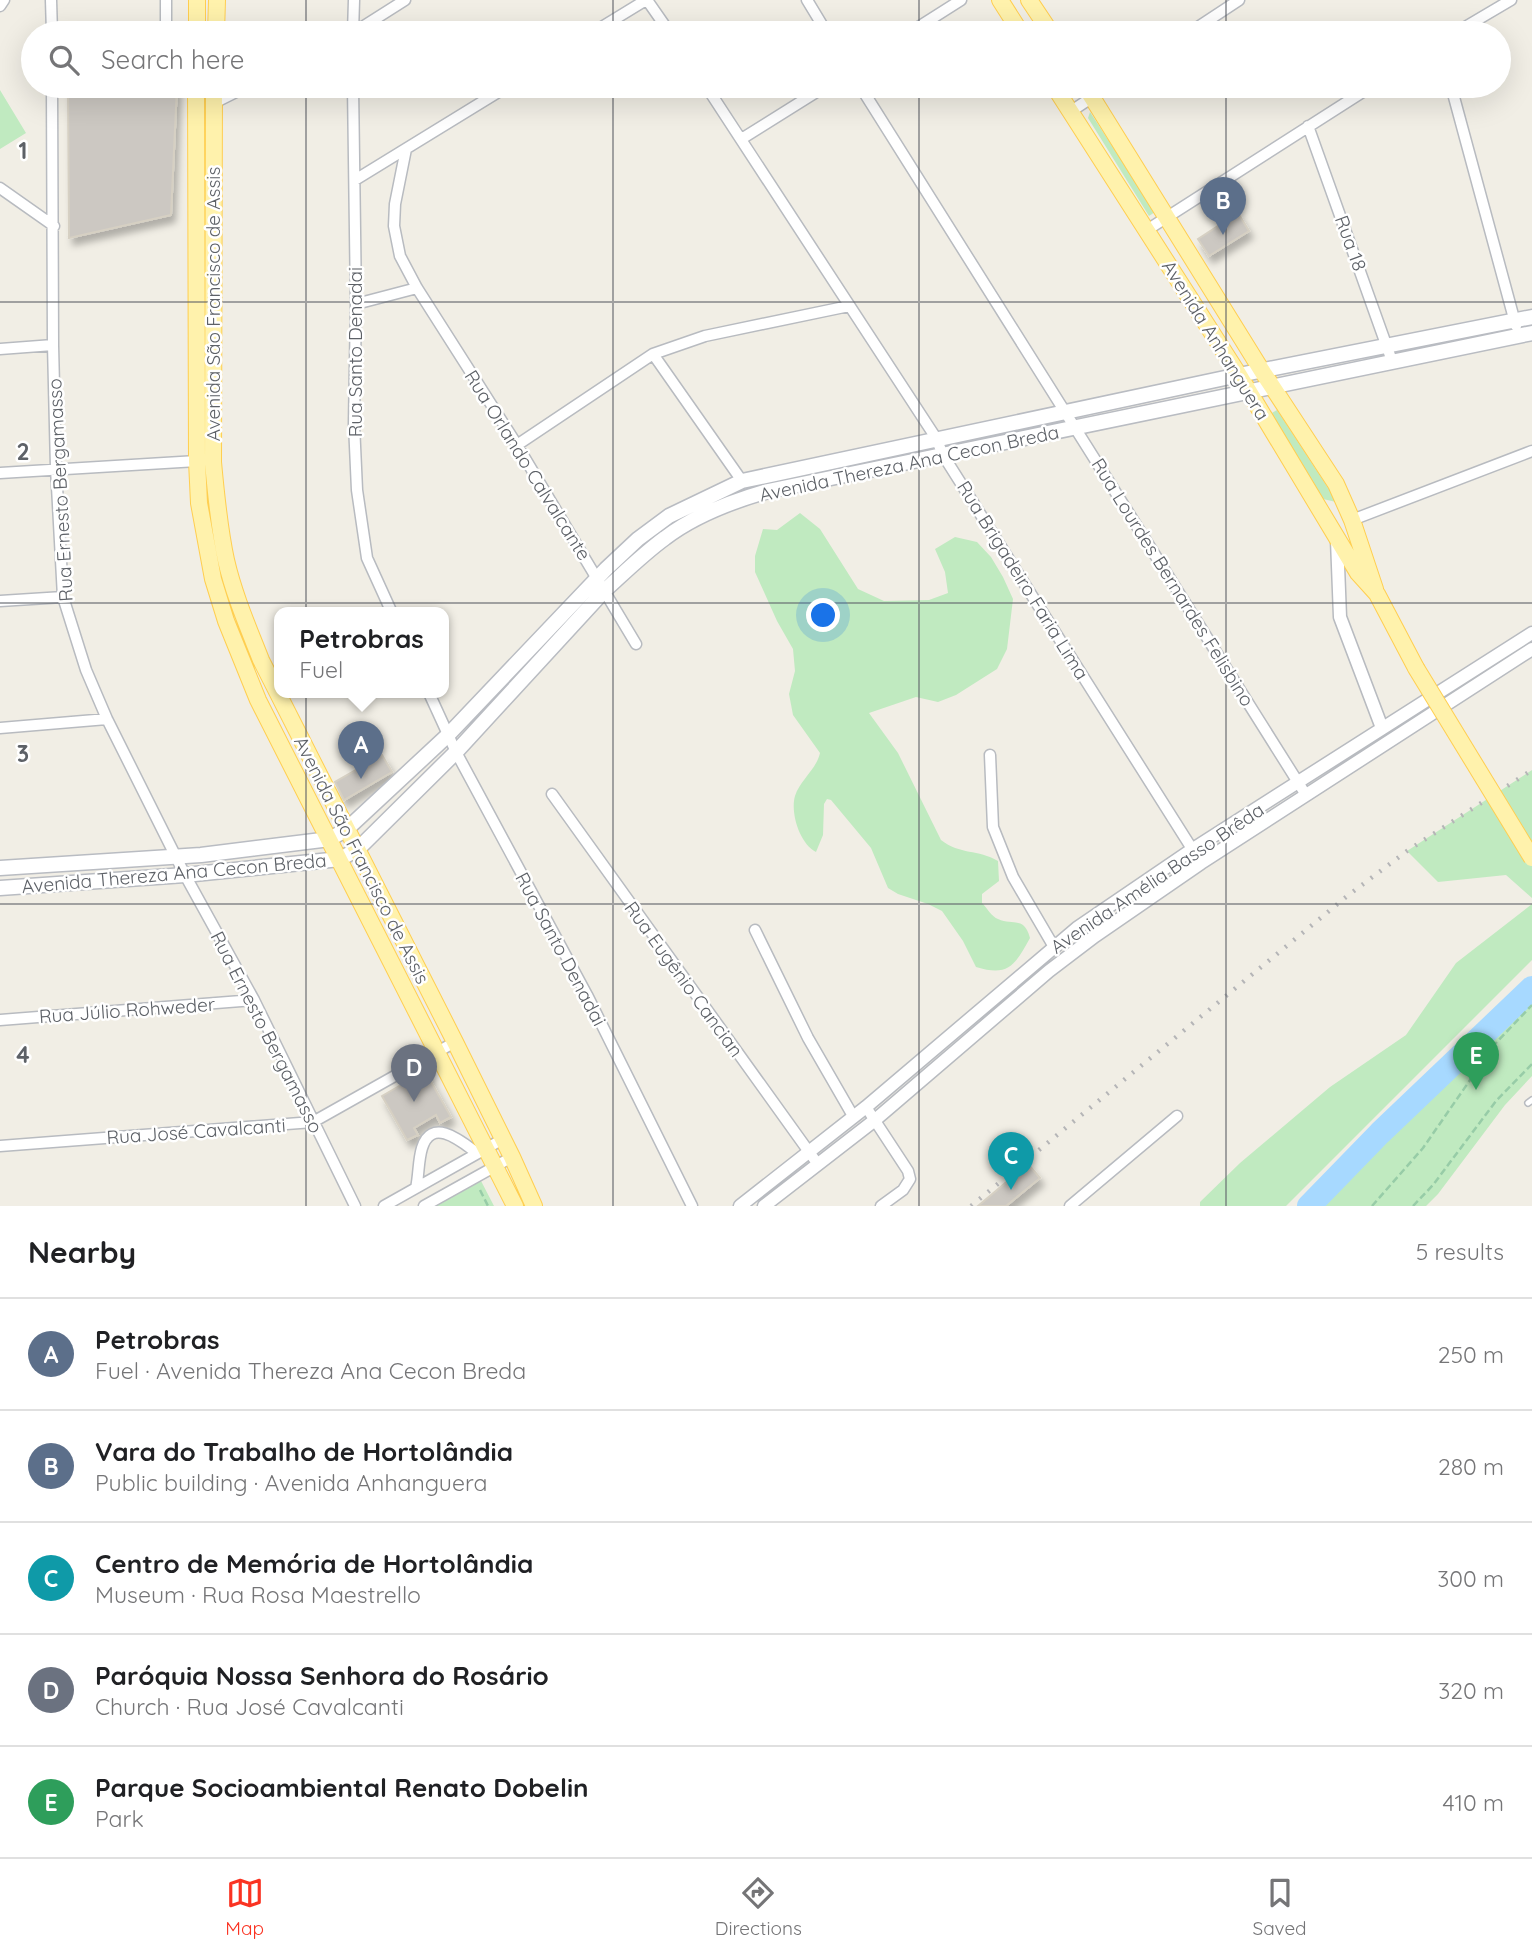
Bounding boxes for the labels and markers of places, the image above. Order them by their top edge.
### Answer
pin: B [1200,177,1246,235]
pin: A [338,721,384,779]
pin: E [1453,1032,1499,1090]
pin: D [391,1044,437,1102]
pin: C [988,1132,1034,1190]

